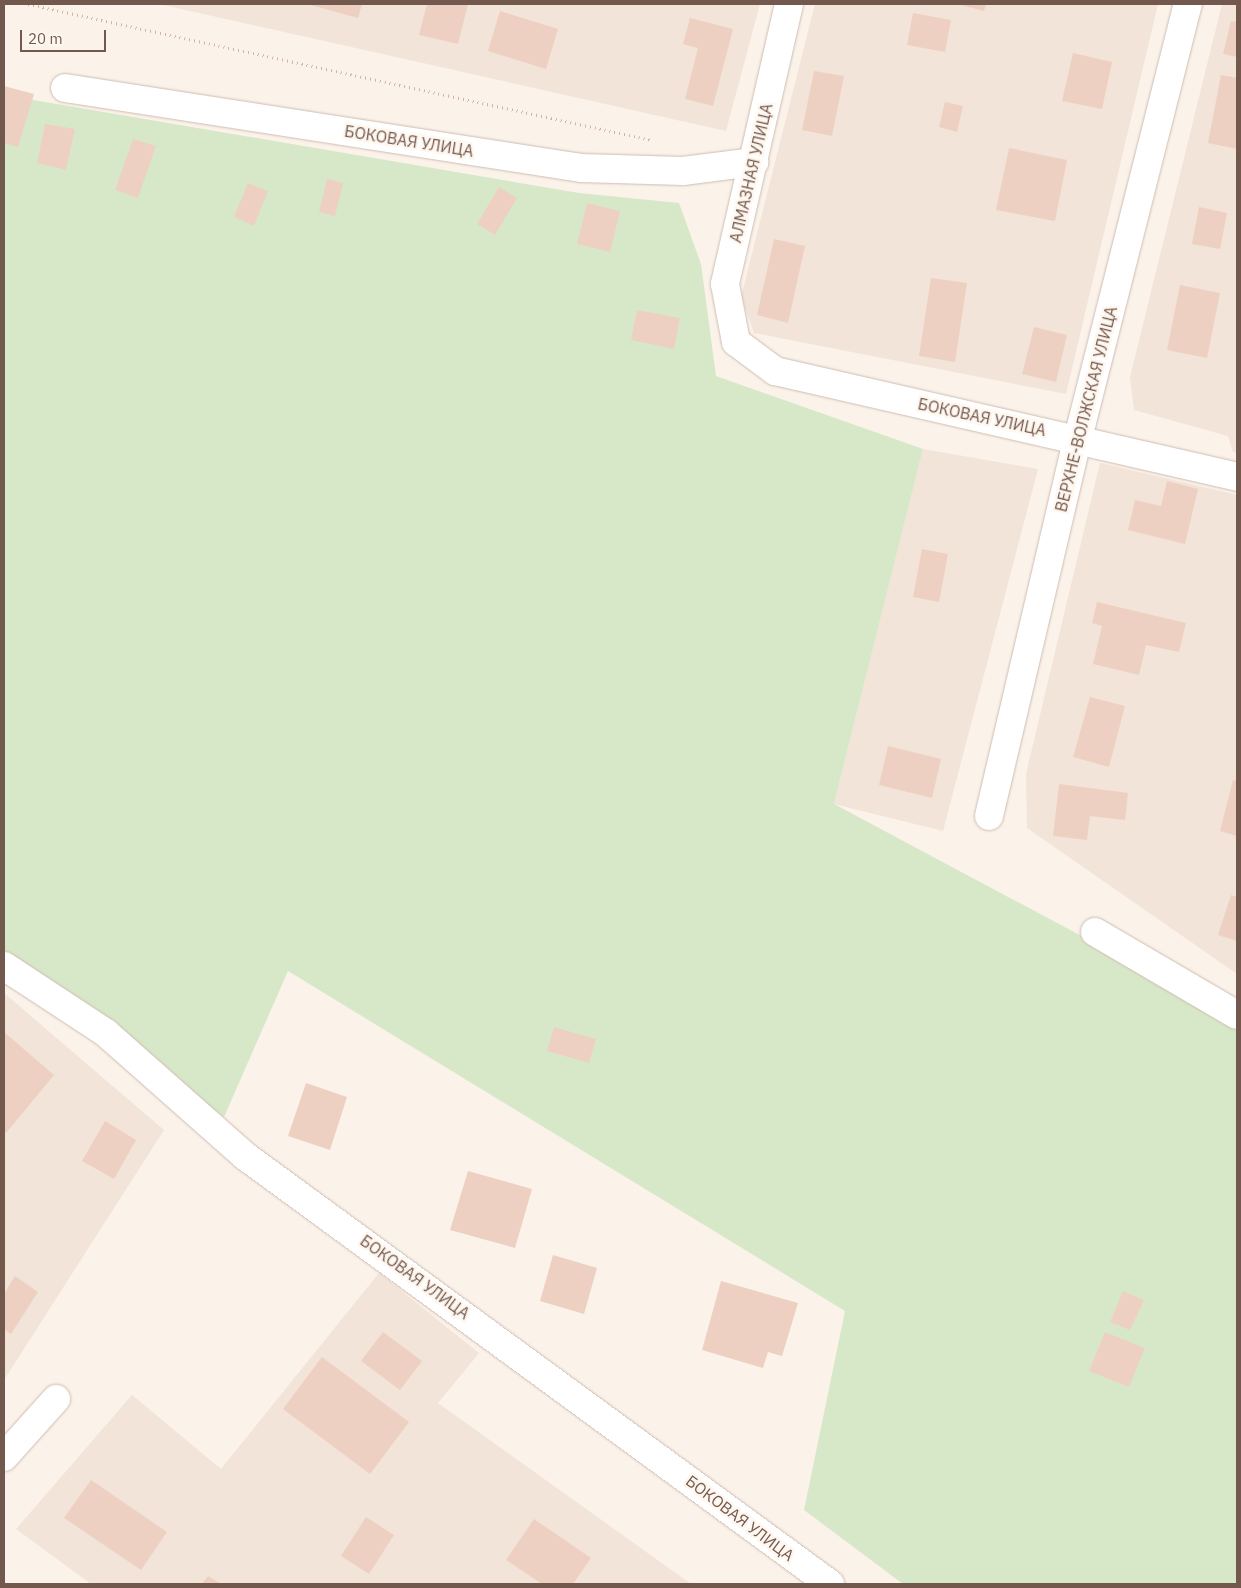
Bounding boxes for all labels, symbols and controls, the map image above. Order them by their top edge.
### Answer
scale bar [22,20,109,52]
text: 20 m [28,29,63,48]
street label: АЛМАЗНАЯ УЛИЦА [726,101,776,245]
street label: БОКОВАЯ УЛИЦА [343,121,475,161]
street label: ВЕРХНЕ-ВОЛЖСКАЯ УЛИЦА [1051,304,1121,514]
street label: БОКОВАЯ УЛИЦА [916,394,1048,440]
street label: БОКОВАЯ УЛИЦА [357,1231,473,1323]
street label: БОКОВАЯ УЛИЦА [682,1471,798,1565]

